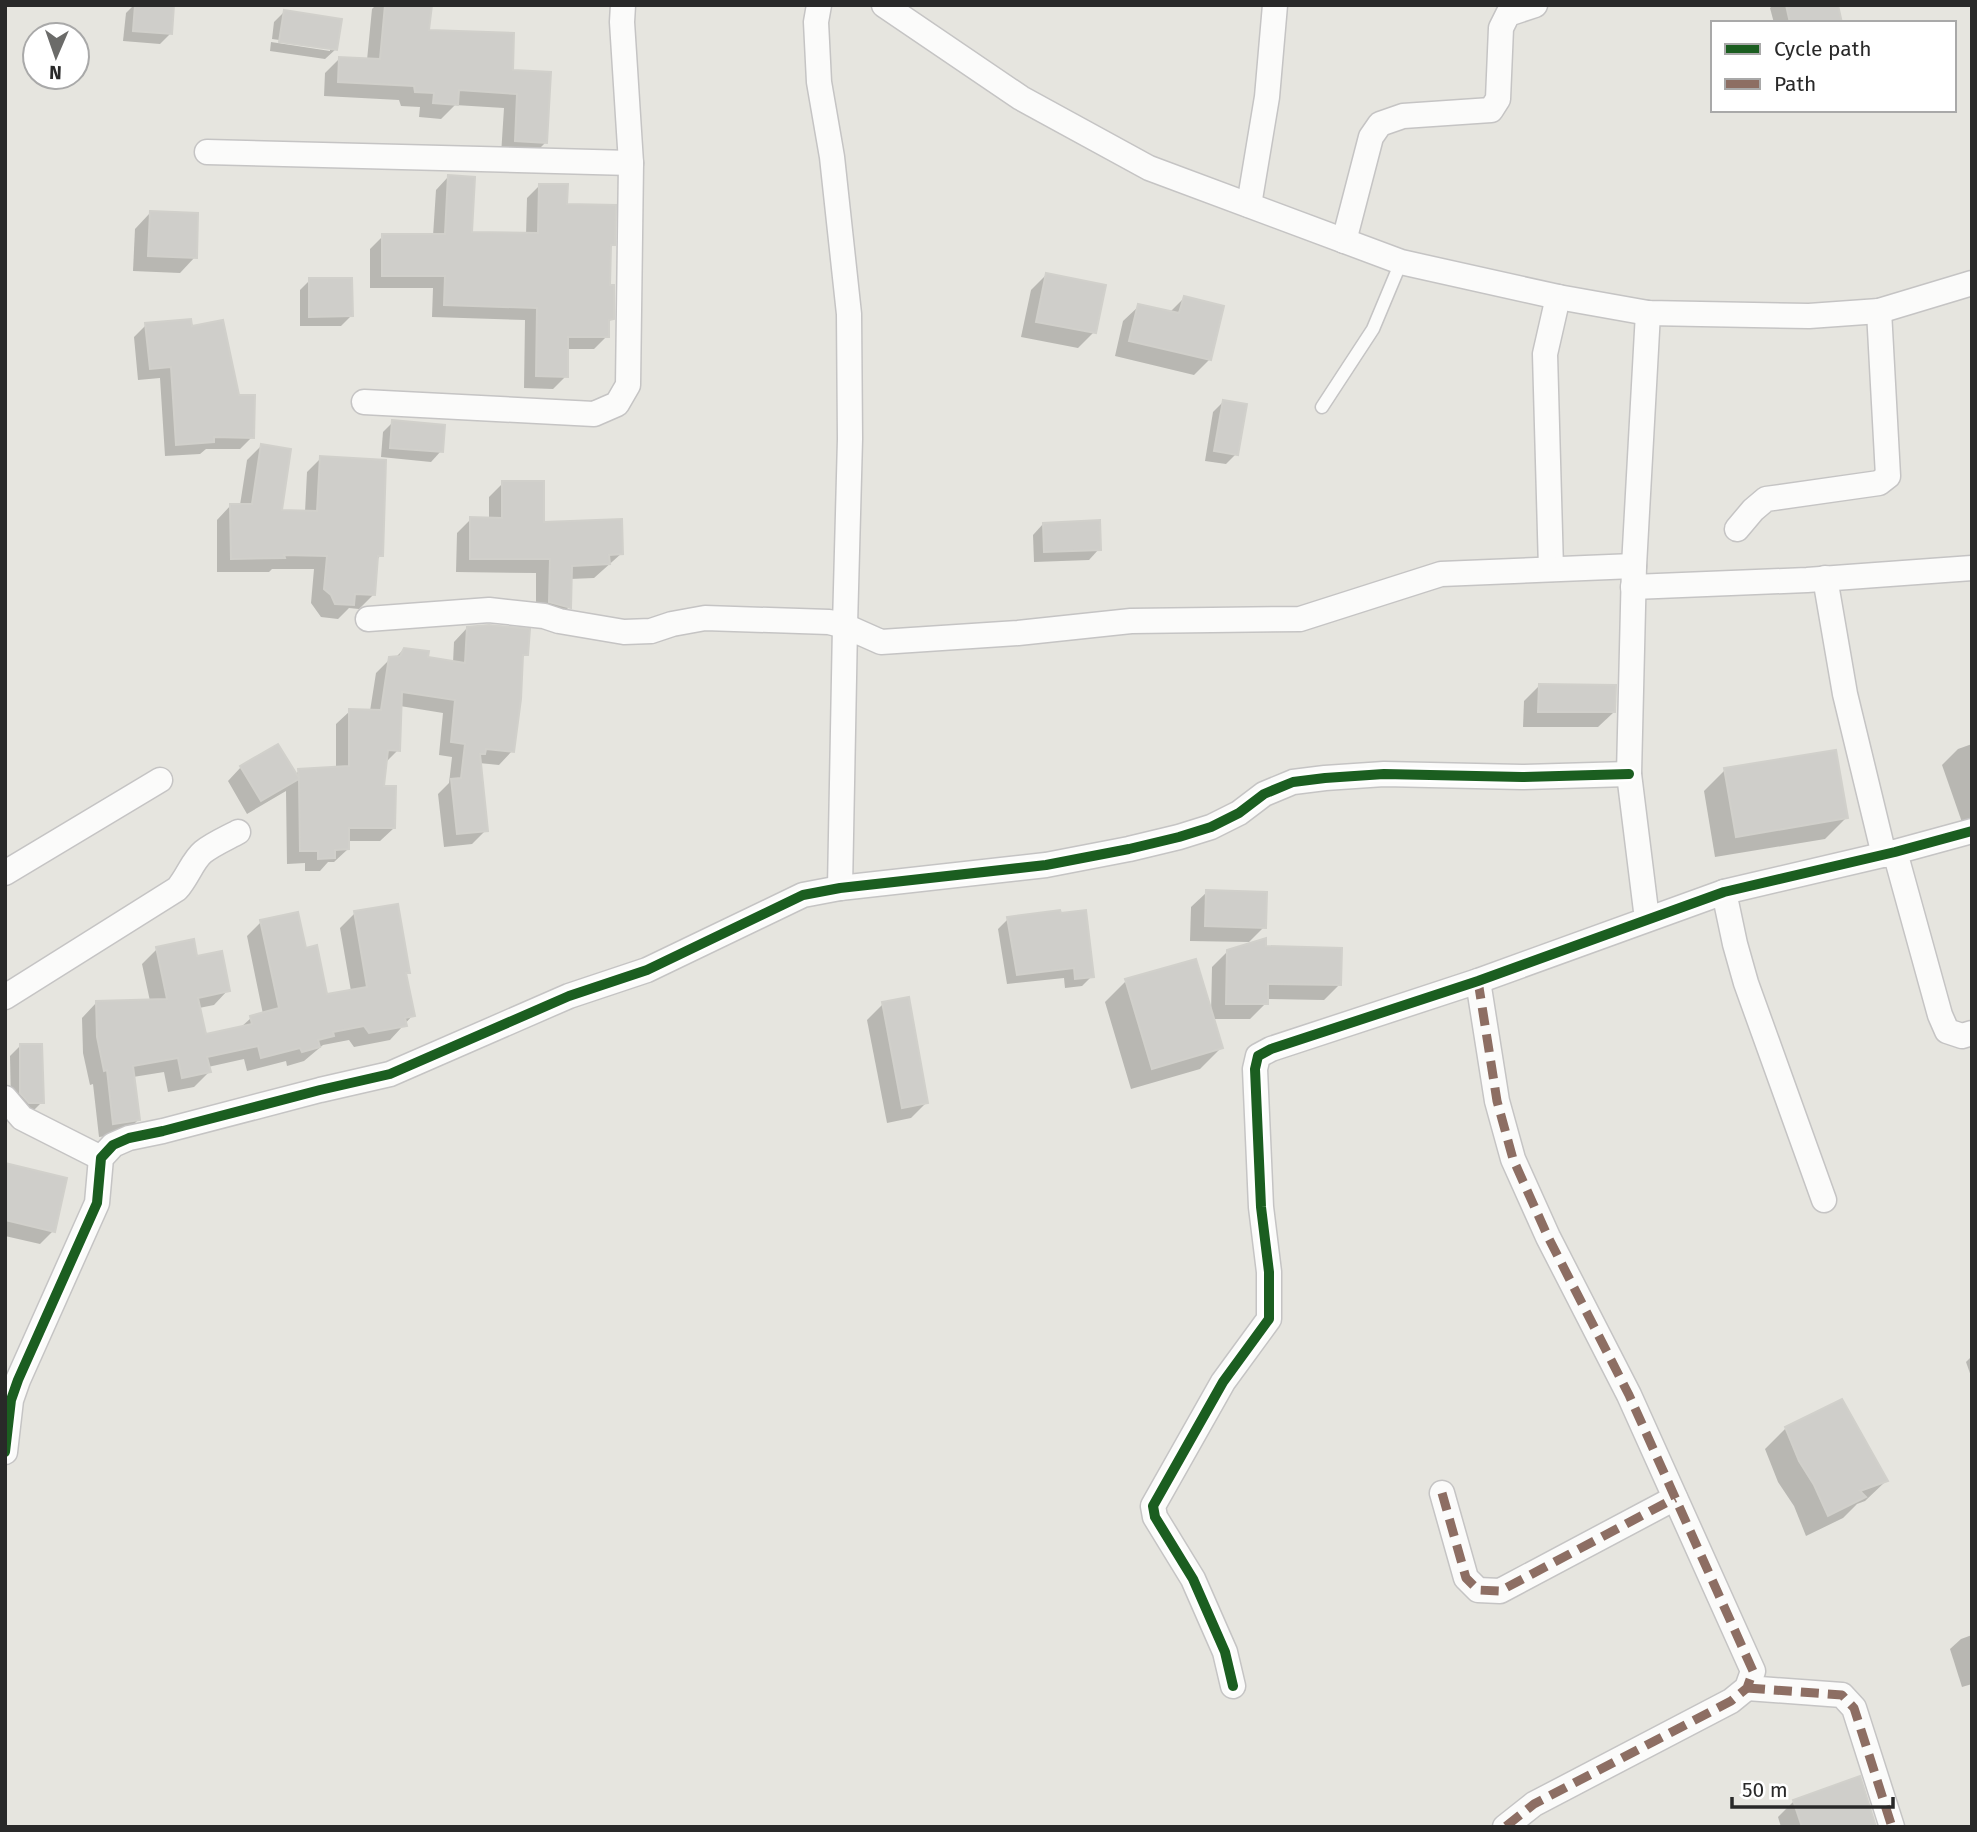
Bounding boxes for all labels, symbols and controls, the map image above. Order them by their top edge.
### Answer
north arrow [21,21,91,91]
legend [1711,21,1956,112]
text: Cycle path [1774,36,1872,62]
text: N [49,61,62,84]
text: Path [1774,71,1816,97]
scale bar [1732,1766,1893,1810]
text: 50 m [1742,1777,1788,1803]

